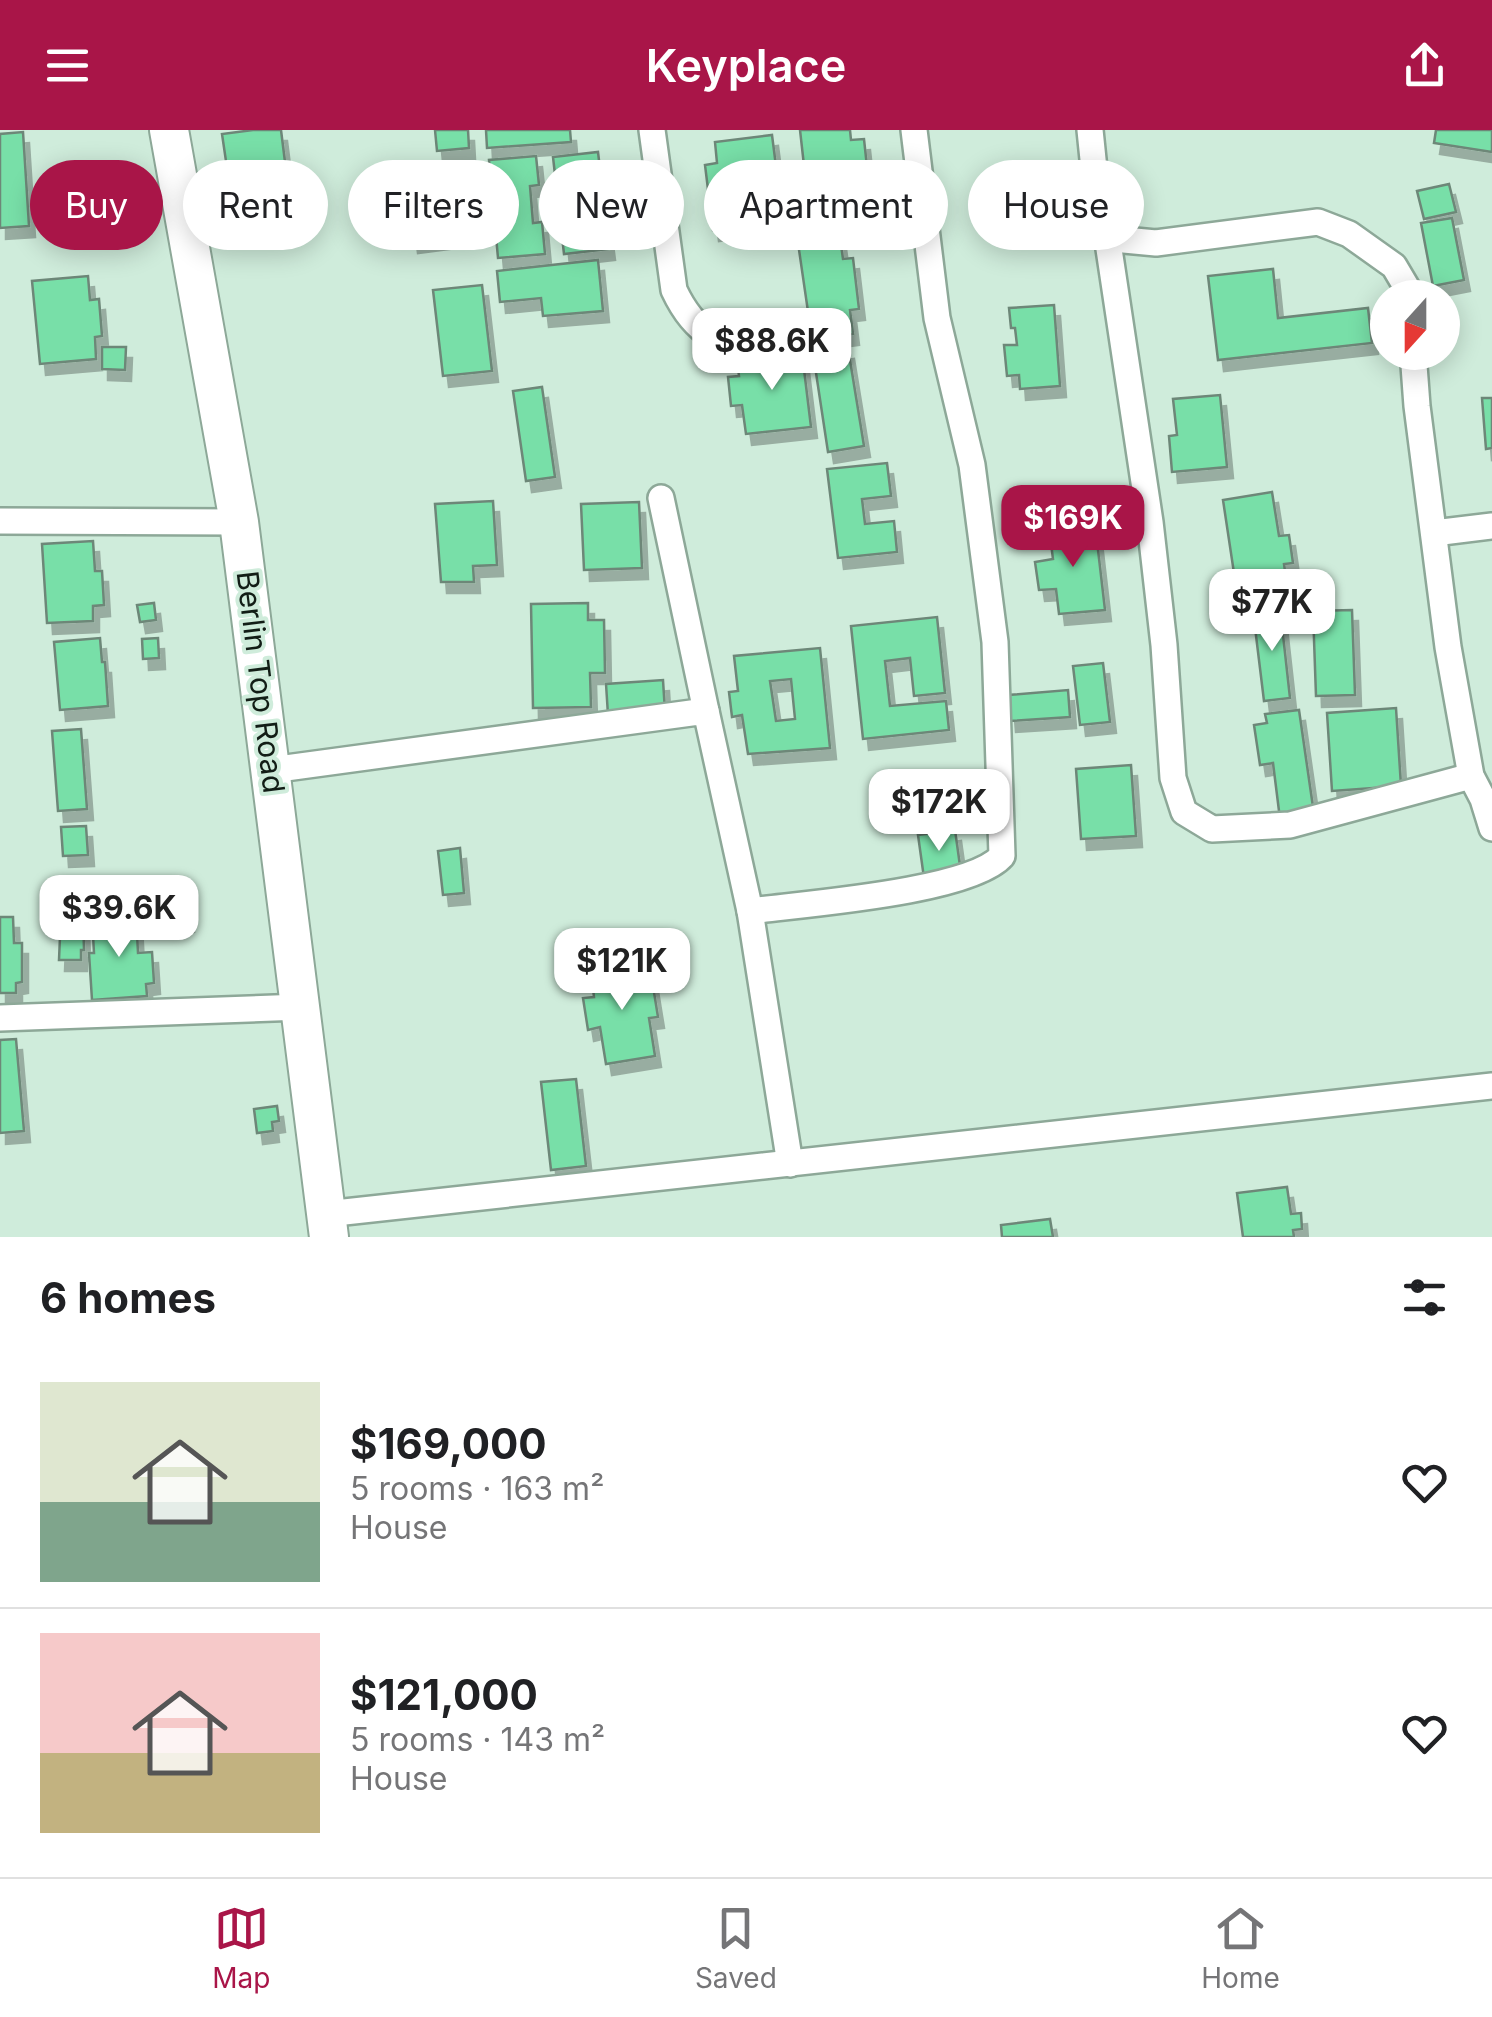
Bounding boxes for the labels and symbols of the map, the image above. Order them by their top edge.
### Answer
north arrow [1370,280,1460,370]
pin: $88.6K [691,308,853,393]
pin: $169K [1003,485,1143,570]
street label: Berlin Top Road [229,569,292,795]
pin: $77K [1213,569,1331,654]
pin: $172K [869,769,1009,854]
pin: $39.6K [38,875,200,960]
pin: $121K [552,928,692,1013]

